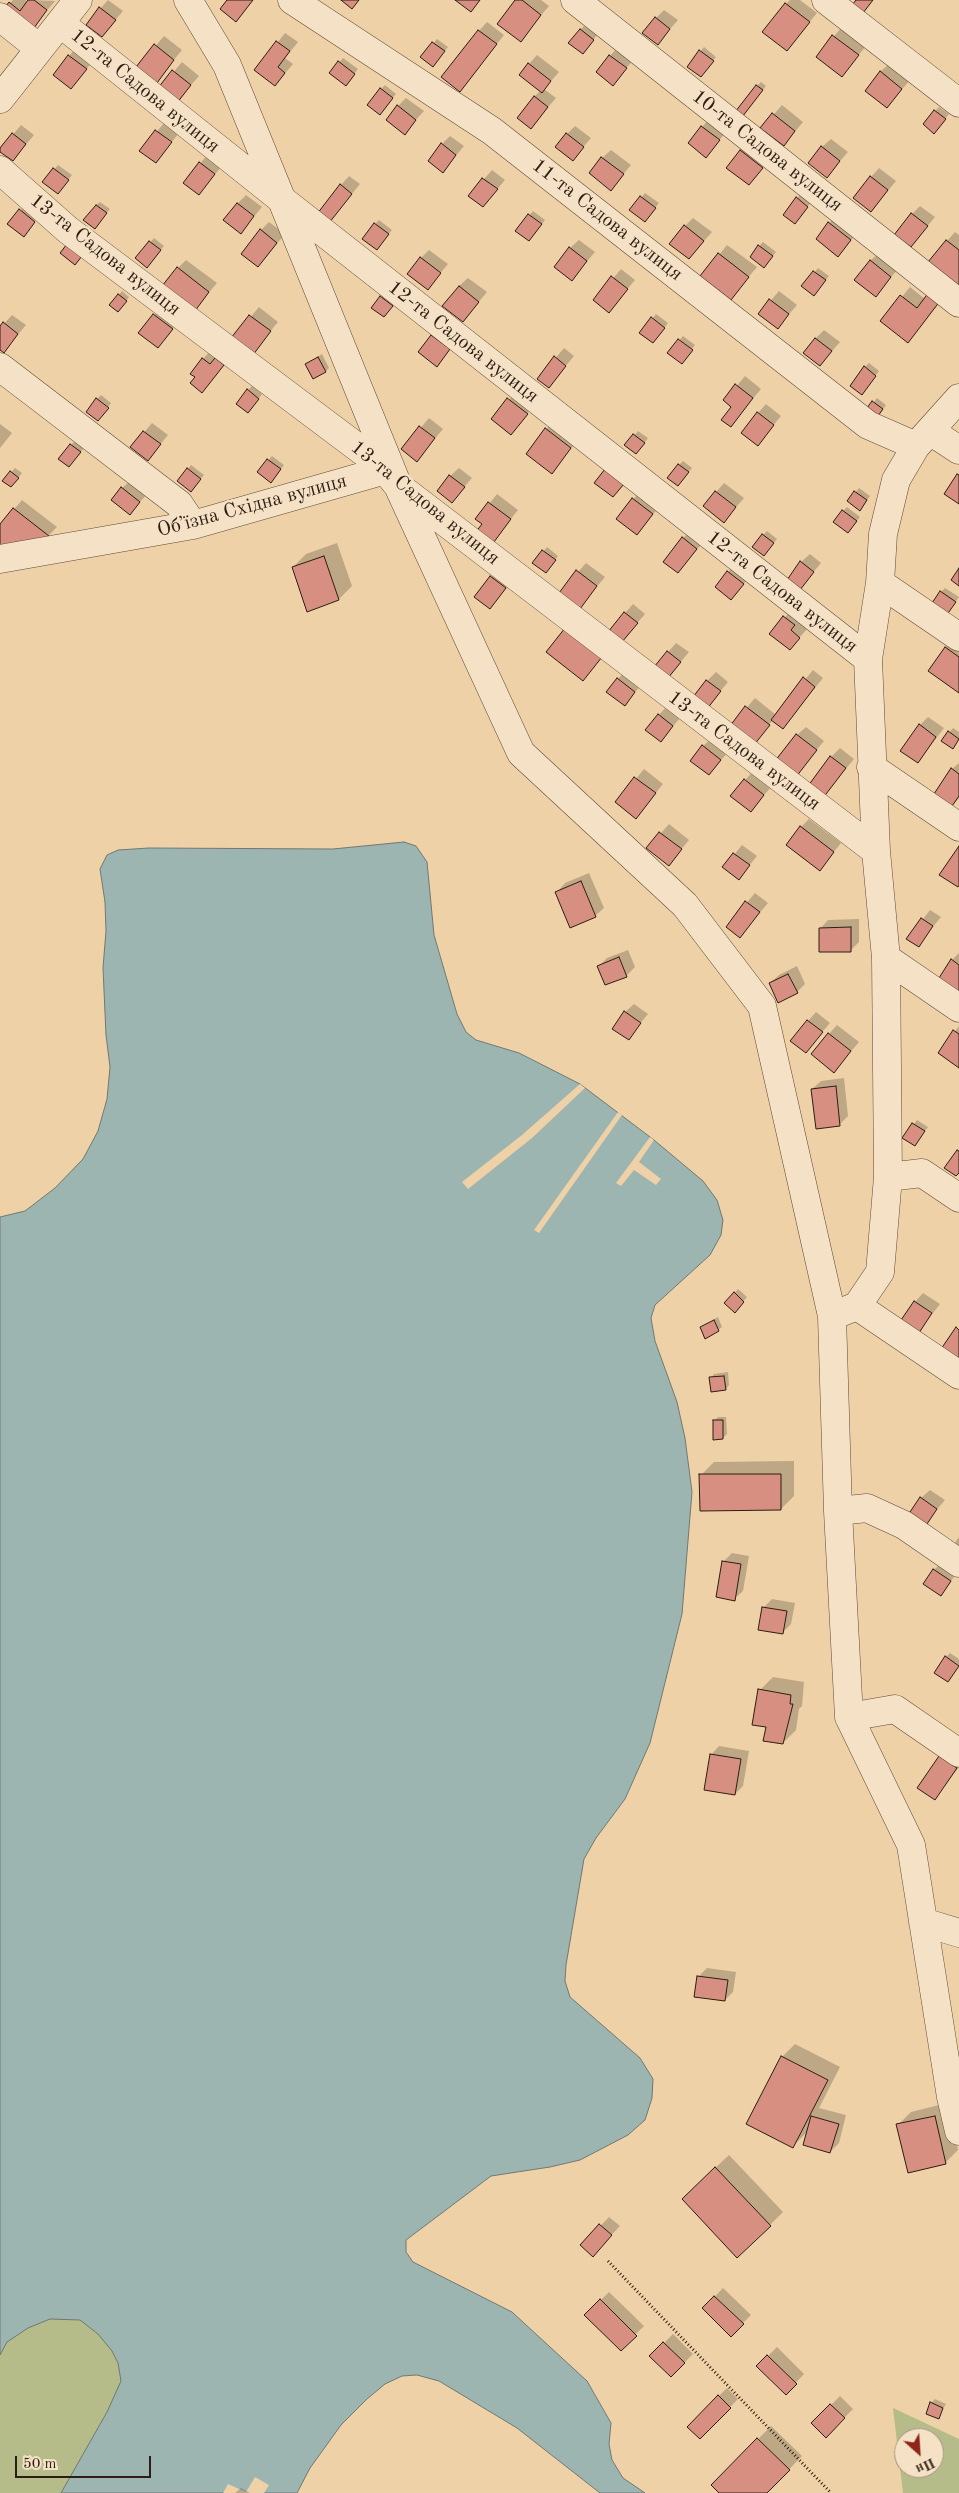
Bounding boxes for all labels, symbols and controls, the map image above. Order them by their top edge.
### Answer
street label: 12-та Садова вулиця [66,23,224,159]
street label: 10-та Садова вулиця [687,85,847,217]
street label: 11-та Садова вулиця [527,154,687,286]
street label: 13-та Садова вулиця [25,189,185,321]
street label: 12-та Садова вулиця [383,276,543,408]
street label: 13-та Садова вулиця [346,435,504,571]
street label: Обʼїзна Східна вулиця [155,469,349,543]
street label: 12-та Садова вулиця [702,526,862,658]
street label: 13-та Садова вулиця [663,686,825,816]
north arrow [894,2428,944,2478]
scale bar [18,2446,154,2478]
text: Пн [913,2455,937,2476]
text: 50 m [23,2457,57,2472]

